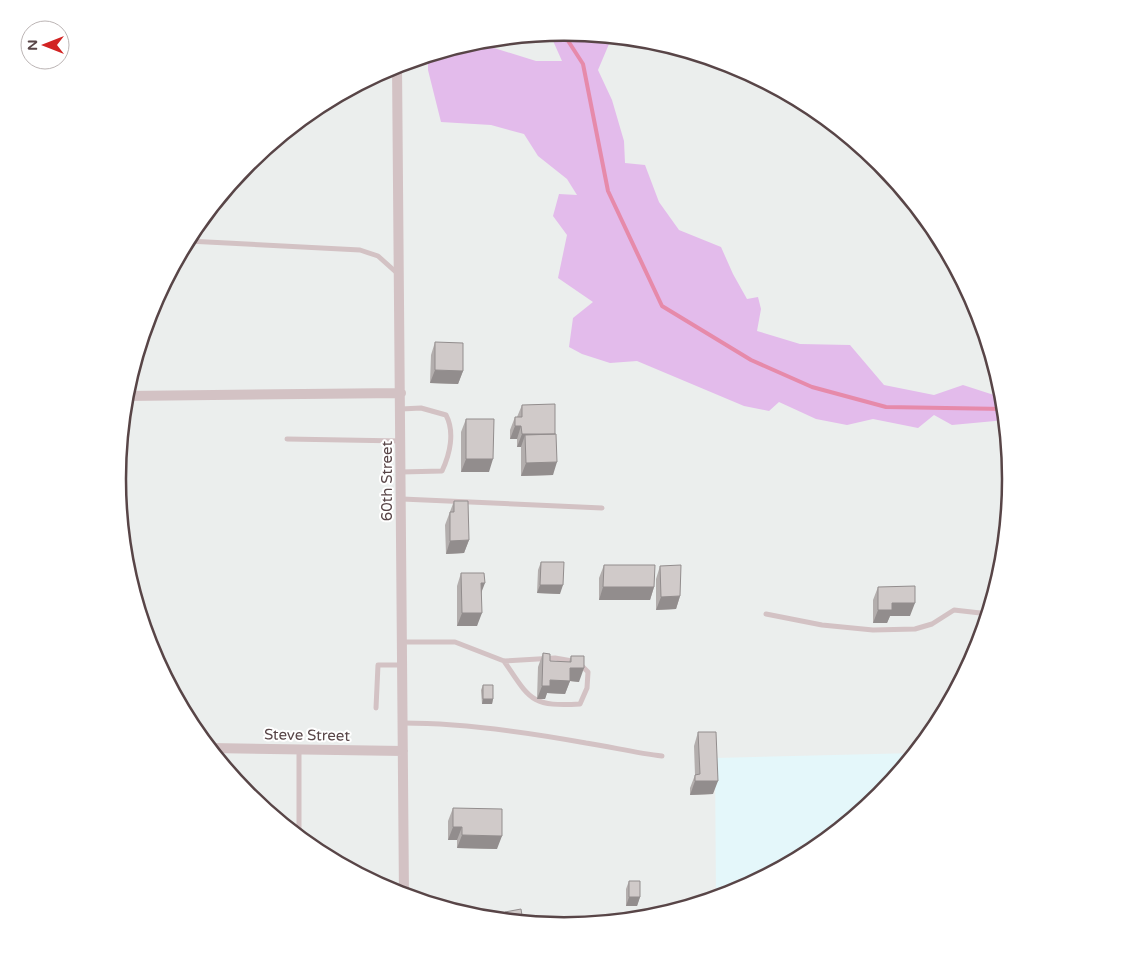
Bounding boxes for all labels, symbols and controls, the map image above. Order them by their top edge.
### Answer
north arrow [20,20,70,70]
text: N [24,39,41,51]
street label: 60th Street [378,440,396,521]
street label: Steve Street [264,725,350,745]

